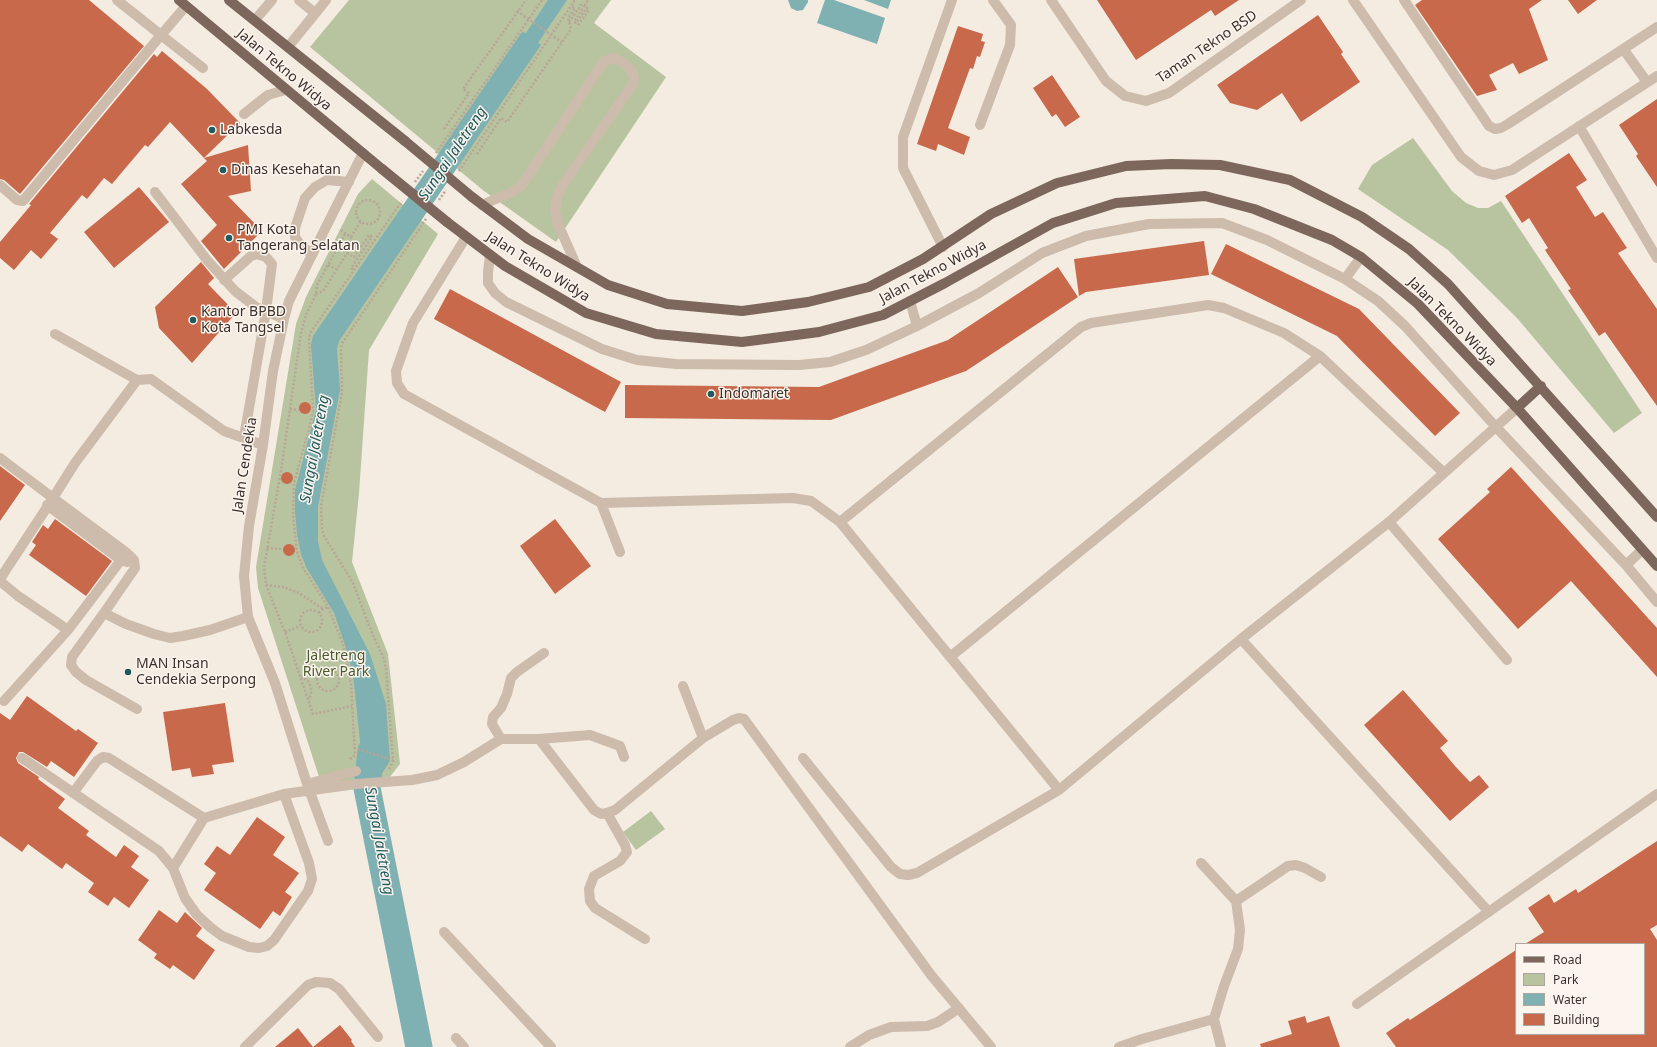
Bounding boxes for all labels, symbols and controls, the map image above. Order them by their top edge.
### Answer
street label: Taman Tekno BSD [1154,7,1260,87]
street label: Jalan Tekno Widya [233,25,335,115]
water label: Sungai Jaletreng [415,104,491,204]
place label: Labkesda [220,122,282,138]
marker: Labkesda [207,125,217,135]
place label: Dinas Kesehatan [231,162,341,178]
marker: Dinas Kesehatan [218,165,228,175]
place label: PMI Kota Tangerang Selatan [237,222,360,254]
street label: Jalan Tekno Widya [483,228,593,306]
marker: PMI Kota Tangerang Selatan [224,233,234,243]
street label: Jalan Tekno Widya [877,237,989,307]
street label: Jalan Tekno Widya [1404,274,1500,370]
place label: Kantor BPBD Kota Tangsel [201,304,286,336]
marker: Kantor BPBD Kota Tangsel [188,315,198,325]
place label: Indomaret [719,386,789,402]
marker: Indomaret [706,389,716,399]
water label: Sungai Jaletreng [297,394,333,504]
street label: Jalan Cendekia [229,416,261,514]
park label: Jaletreng River Park [303,648,369,680]
place label: MAN Insan Cendekia Serpong [136,656,256,688]
marker: MAN Insan Cendekia Serpong [123,667,133,677]
water label: Sungai Jaletreng [361,786,397,896]
legend [1515,943,1645,1035]
text: Road [1553,951,1582,968]
text: Park [1553,971,1578,988]
text: Water [1553,991,1587,1008]
text: Building [1553,1011,1600,1028]

